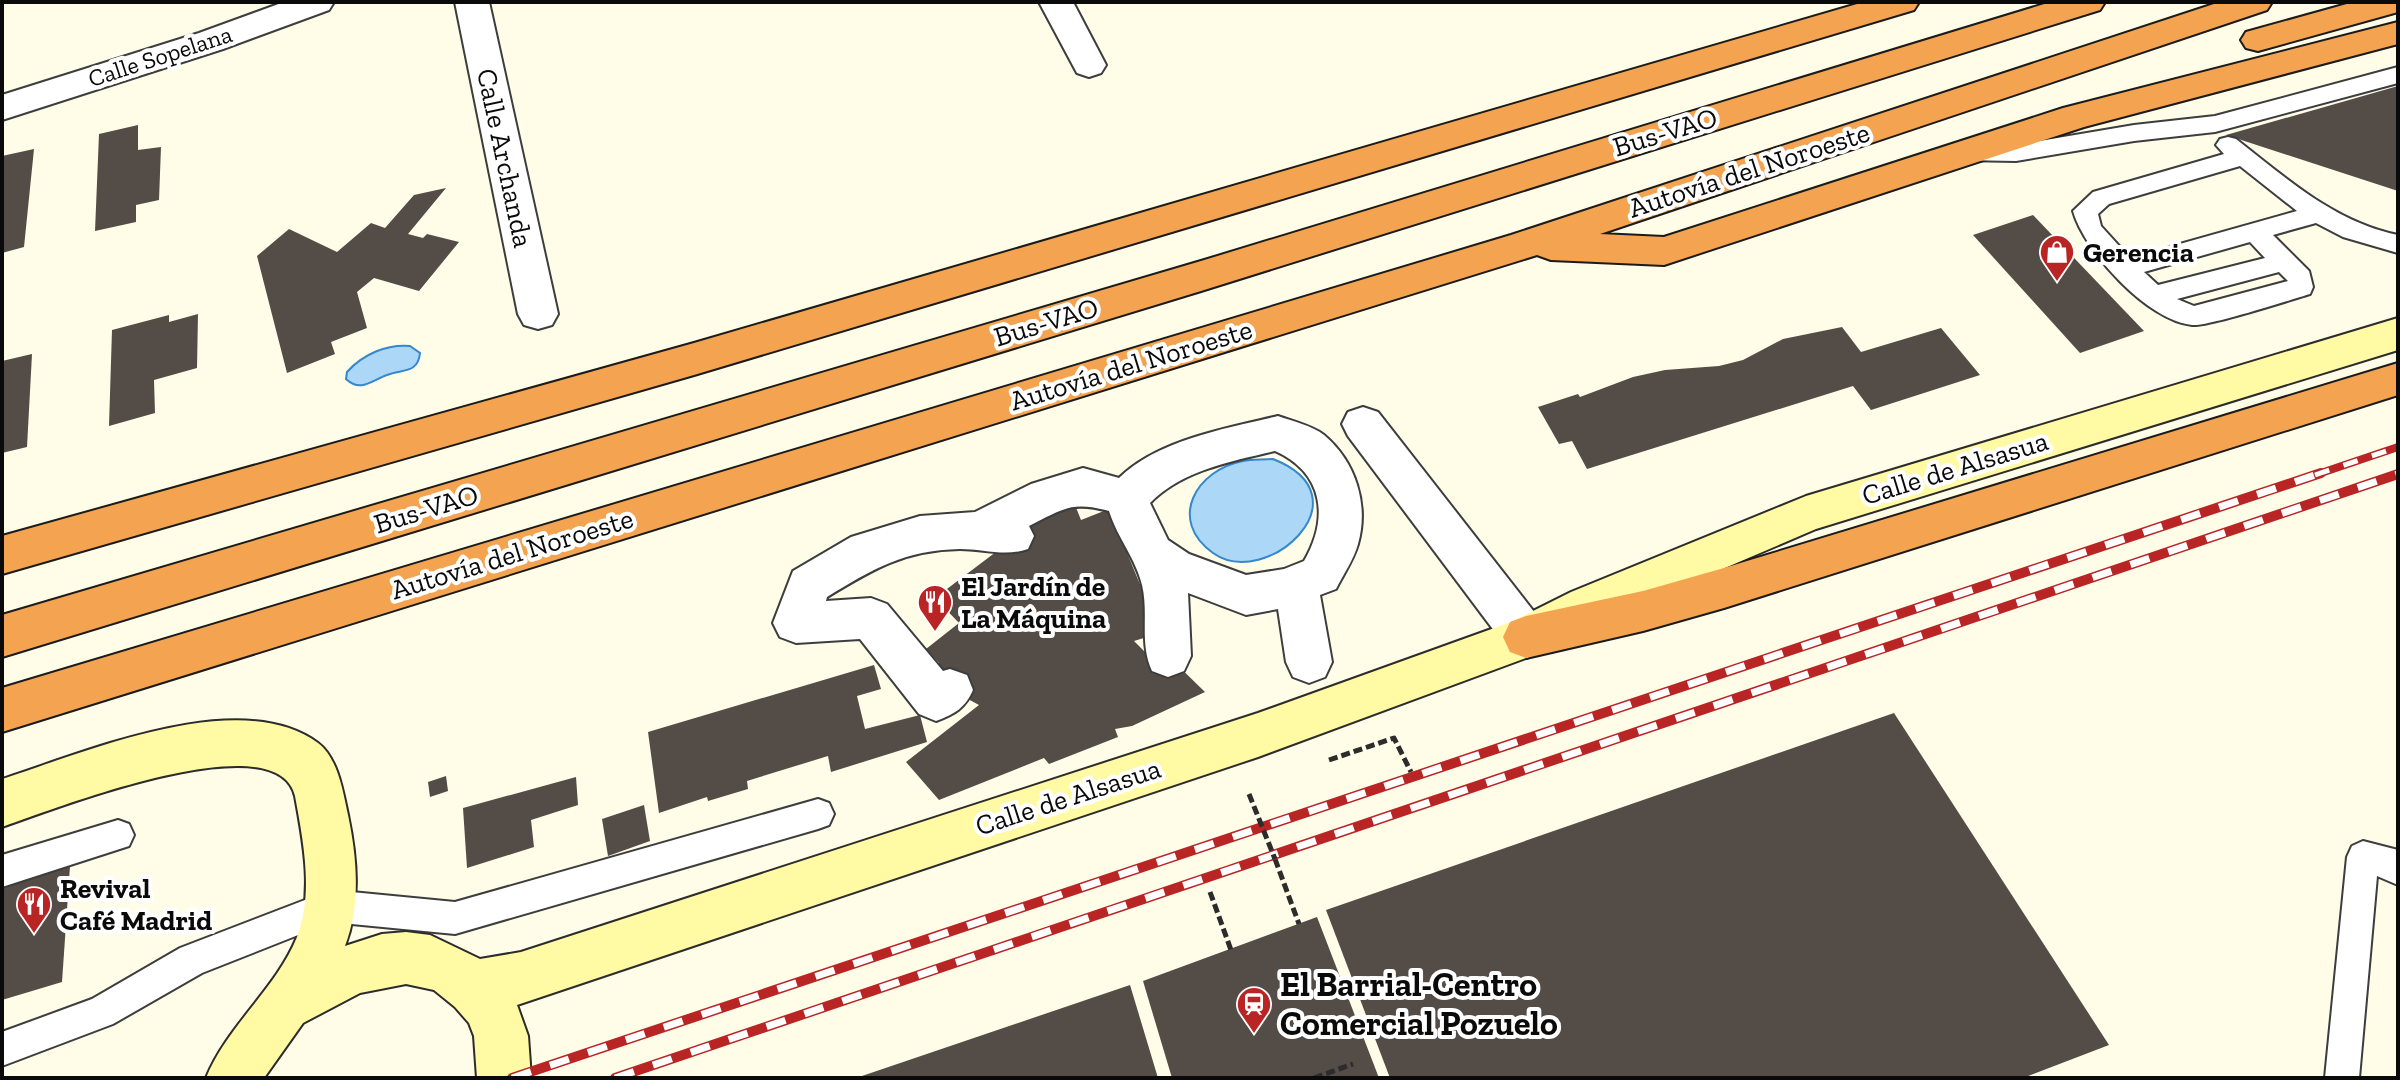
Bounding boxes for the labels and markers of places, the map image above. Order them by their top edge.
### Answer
shop icon: Gerencia [2038,233,2076,283]
place label: Gerencia [2083,236,2194,269]
place label: El Jardín de La Máquina [961,570,1106,635]
restaurant icon: El Jardín de La Máquina [916,583,954,633]
place label: Revival Café Madrid [60,872,212,937]
restaurant icon: Revival Café Madrid [15,885,53,935]
place label: El Barrial-Centro Comercial Pozuelo [1280,964,1558,1044]
station icon: El Barrial-Centro Comercial Pozuelo [1235,985,1273,1035]

